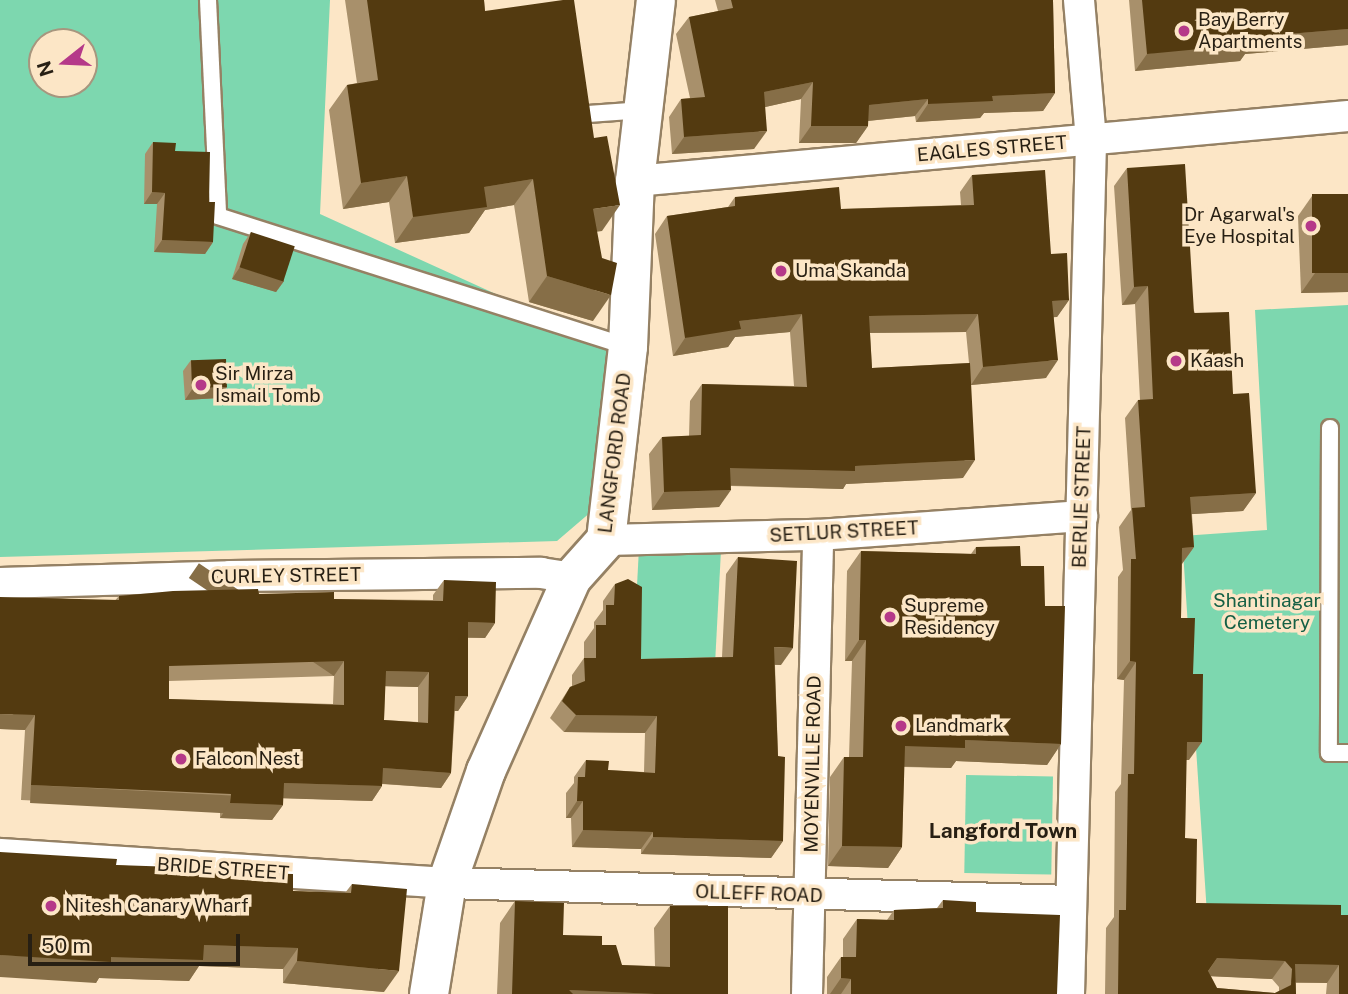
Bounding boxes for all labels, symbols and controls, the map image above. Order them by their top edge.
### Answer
place label: Bay Berry Apartments [1198,9,1302,53]
marker: Bay Berry Apartments [1176,23,1192,39]
north arrow [28,28,98,98]
text: N [32,58,58,79]
street label: EAGLES STREET [916,131,1068,167]
place label: Dr Agarwal's Eye Hospital [1184,204,1295,248]
marker: Dr Agarwal's Eye Hospital [1301,216,1321,236]
place label: Uma Skanda [795,260,906,282]
marker: Uma Skanda [773,263,789,279]
place label: Kaash [1190,350,1244,372]
marker: Kaash [1168,353,1184,369]
place label: Sir Mirza Ismail Tomb [215,363,321,407]
street label: LANGFORD ROAD [594,371,636,535]
marker: Sir Mirza Ismail Tomb [193,377,209,393]
street label: BERLIE STREET [1068,426,1096,568]
street label: SETLUR STREET [769,517,919,547]
street label: CURLEY STREET [211,563,361,589]
park label: Shantinagar Cemetery [1213,590,1321,634]
place label: Supreme Residency [904,595,995,639]
marker: Supreme Residency [882,609,898,625]
street label: MOYENVILLE ROAD [800,675,826,853]
place label: Landmark [915,715,1004,737]
marker: Landmark [893,718,909,734]
place label: Falcon Nest [195,748,300,770]
marker: Falcon Nest [173,751,189,767]
district label: Langford Town [929,818,1077,844]
street label: BRIDE STREET [156,853,290,885]
street label: OLLEFF ROAD [695,880,823,908]
place label: Nitesh Canary Wharf [65,895,249,917]
marker: Nitesh Canary Wharf [43,898,59,914]
scale bar [32,920,243,964]
text: 50 m [41,933,91,958]

